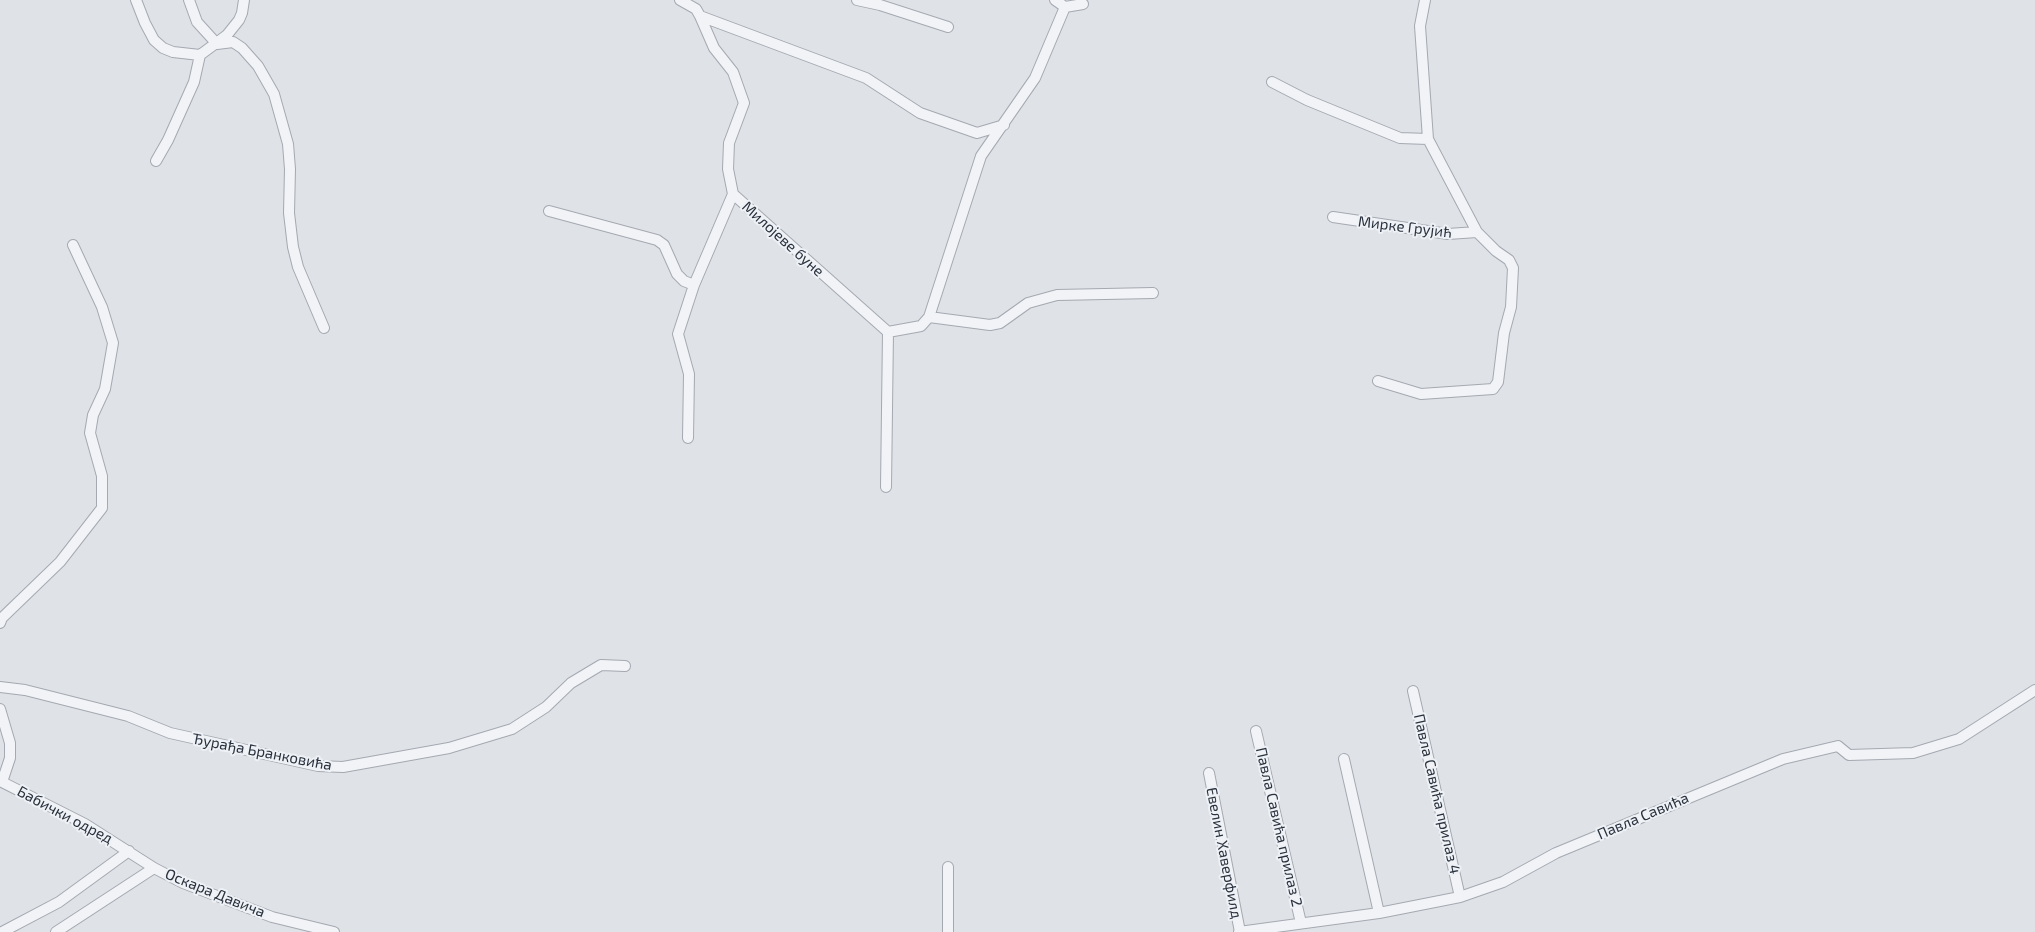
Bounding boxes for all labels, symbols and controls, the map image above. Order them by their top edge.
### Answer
street label: Милојеве буне [738,198,828,280]
street label: Мирке Грујић [1357,212,1453,242]
street label: Павла Савића прилаз 4 [1410,712,1464,876]
street label: Ђурађа Бранковића [191,730,333,774]
street label: Павла Савића прилаз 2 [1252,746,1306,908]
street label: Бабички одред [14,782,116,848]
street label: Евелин Хаверфилд [1202,786,1246,920]
street label: Павла Савића [1595,789,1691,843]
street label: Оскара Давича [162,865,268,921]

